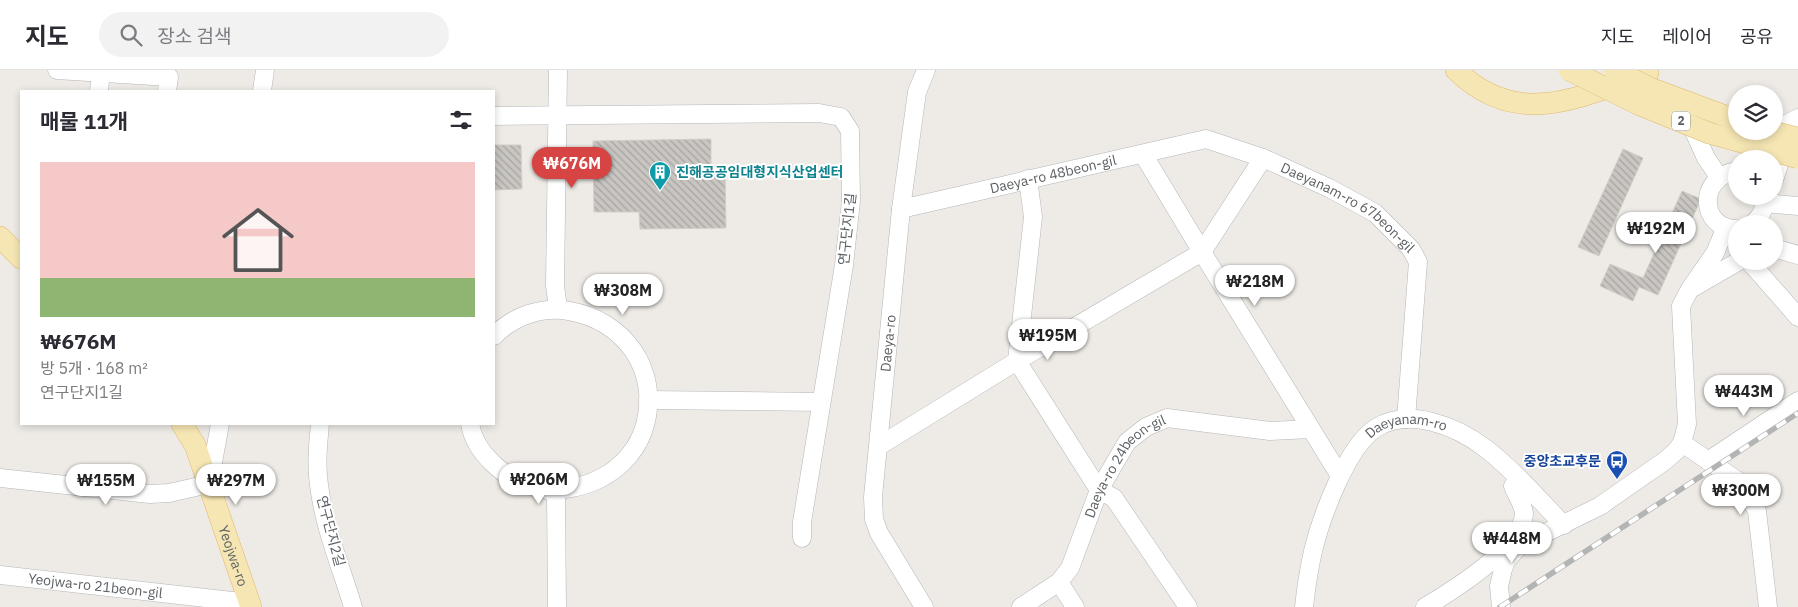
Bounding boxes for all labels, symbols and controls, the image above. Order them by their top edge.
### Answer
search box [99,12,449,57]
text: 지도 [25,20,69,52]
icon: search [117,21,145,49]
text: 장소 검색 [157,24,232,48]
text: 지도 [1601,25,1634,48]
text: 레이어 [1662,25,1712,48]
text: 공유 [1740,25,1773,48]
map controls [1728,85,1783,270]
button: layers [1728,85,1783,140]
icon: filters [447,106,475,134]
text: 매물 11개 [40,107,128,135]
road number: 2 [1672,111,1690,130]
pin: ₩676M [537,146,607,189]
button: + [1728,150,1783,205]
street label: Daeya-ro 48beon-gil [988,151,1118,197]
text: ₩676M [543,153,601,173]
street label: Daeyanam-ro 67beon-gil [1278,158,1419,257]
building icon: 진해공공임대형지식산업센터 [648,160,672,191]
place label: 진해공공임대형지식산업센터 [676,163,843,181]
street label: 연구단지1길 [834,192,860,266]
icon: home [213,195,303,285]
pin: ₩192M [1621,212,1691,254]
button: − [1728,215,1783,270]
text: ₩192M [1627,218,1685,238]
pin: ₩218M [1220,264,1290,307]
text: ₩218M [1226,271,1284,291]
pin: ₩308M [588,274,658,316]
text: ₩308M [594,280,652,300]
street label: Daeya-ro [876,314,900,373]
pin: ₩195M [1013,318,1083,361]
text: ₩195M [1019,325,1077,345]
text: ₩676M [40,327,116,355]
text: 방 5개 · 168 m² [40,358,148,378]
pin: ₩443M [1709,374,1779,417]
text: ₩443M [1715,381,1773,401]
text: 연구단지1길 [40,382,123,402]
street label: Daeyanam-ro [1361,410,1450,442]
street label: Daeya-ro 24beon-gil [1080,411,1168,520]
bus stop icon: 중앙초교후문 [1605,449,1629,480]
place label: 중앙초교후문 [1524,452,1601,470]
pin: ₩206M [504,462,574,505]
pin: ₩155M [71,464,141,506]
pin: ₩297M [201,464,271,506]
text: ₩206M [510,469,568,489]
text: ₩155M [77,470,135,490]
text: ₩297M [207,470,265,490]
pin: ₩300M [1706,474,1776,516]
text: ₩300M [1712,480,1770,500]
street label: 연구단지2길 [313,494,349,568]
pin: ₩448M [1477,522,1547,564]
street label: Yeojwa-ro [214,523,252,589]
text: ₩448M [1483,528,1541,548]
street label: Yeojwa-ro 21beon-gil [27,569,164,602]

